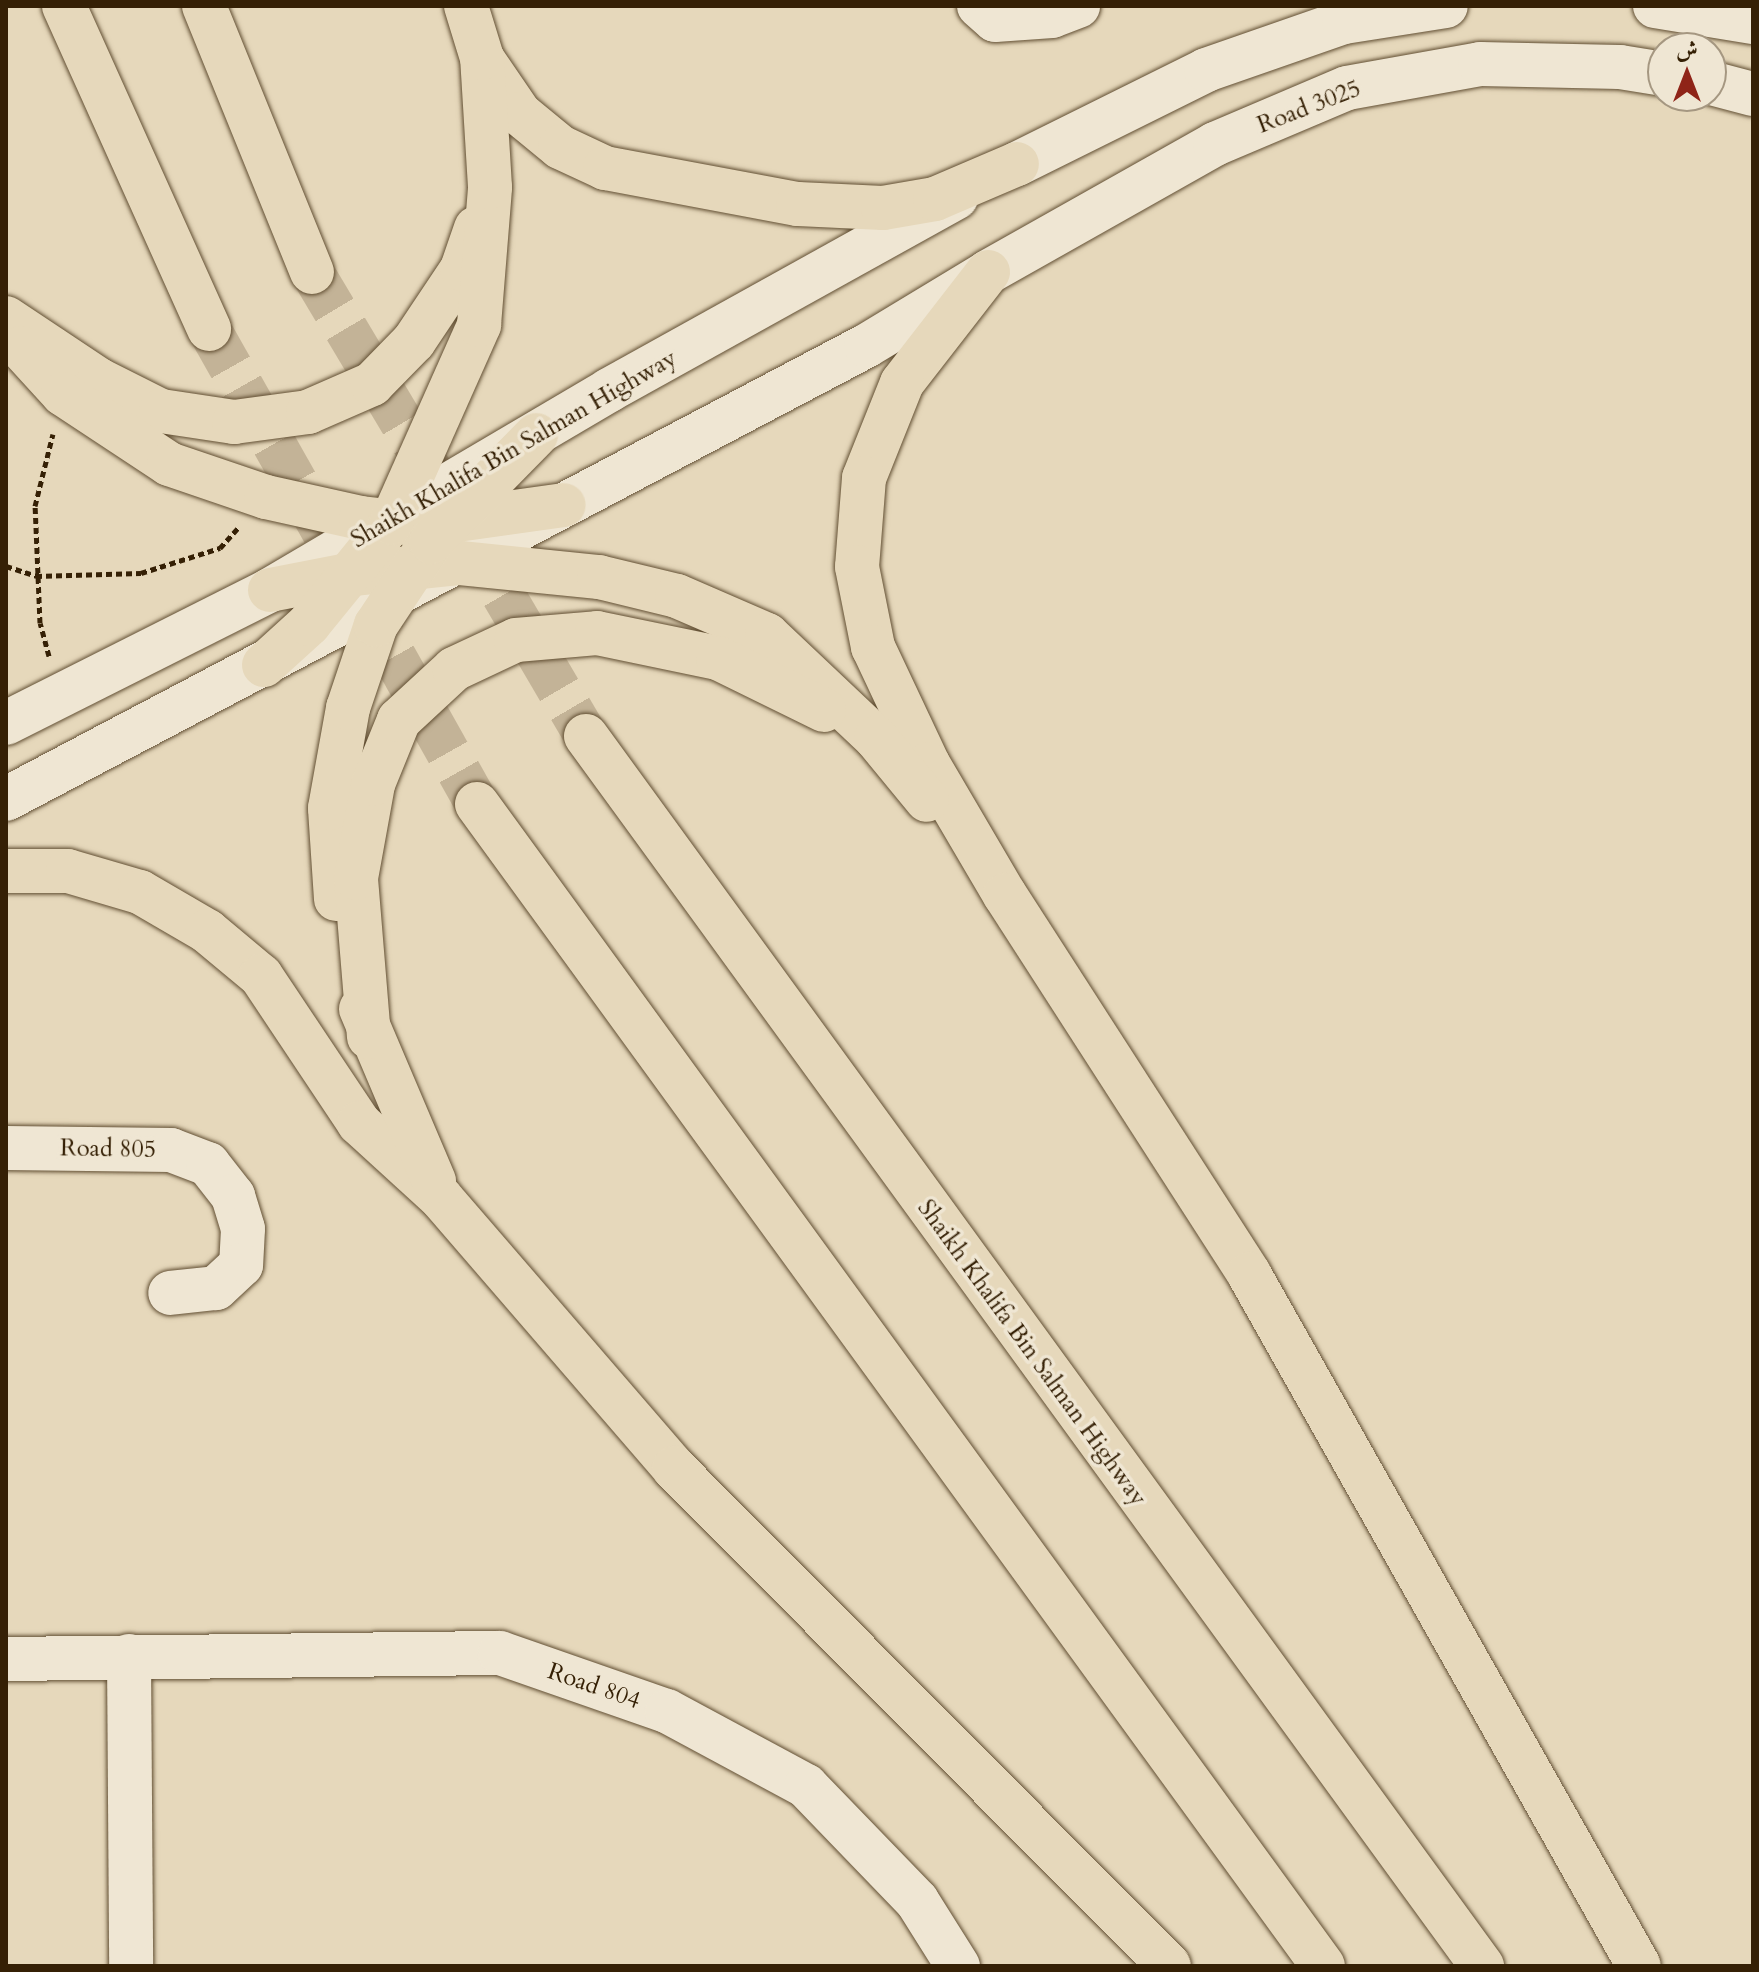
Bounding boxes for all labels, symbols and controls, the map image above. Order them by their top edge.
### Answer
north arrow [1647,32,1727,112]
text: ش [1676,35,1698,65]
street label: Road 3025 [1253,74,1365,140]
street label: Shaikh Khalifa Bin Salman Highway [346,344,682,554]
street label: Road 805 [60,1134,156,1164]
street label: Shaikh Khalifa Bin Salman Highway [911,1194,1153,1512]
street label: Road 804 [544,1657,644,1715]

